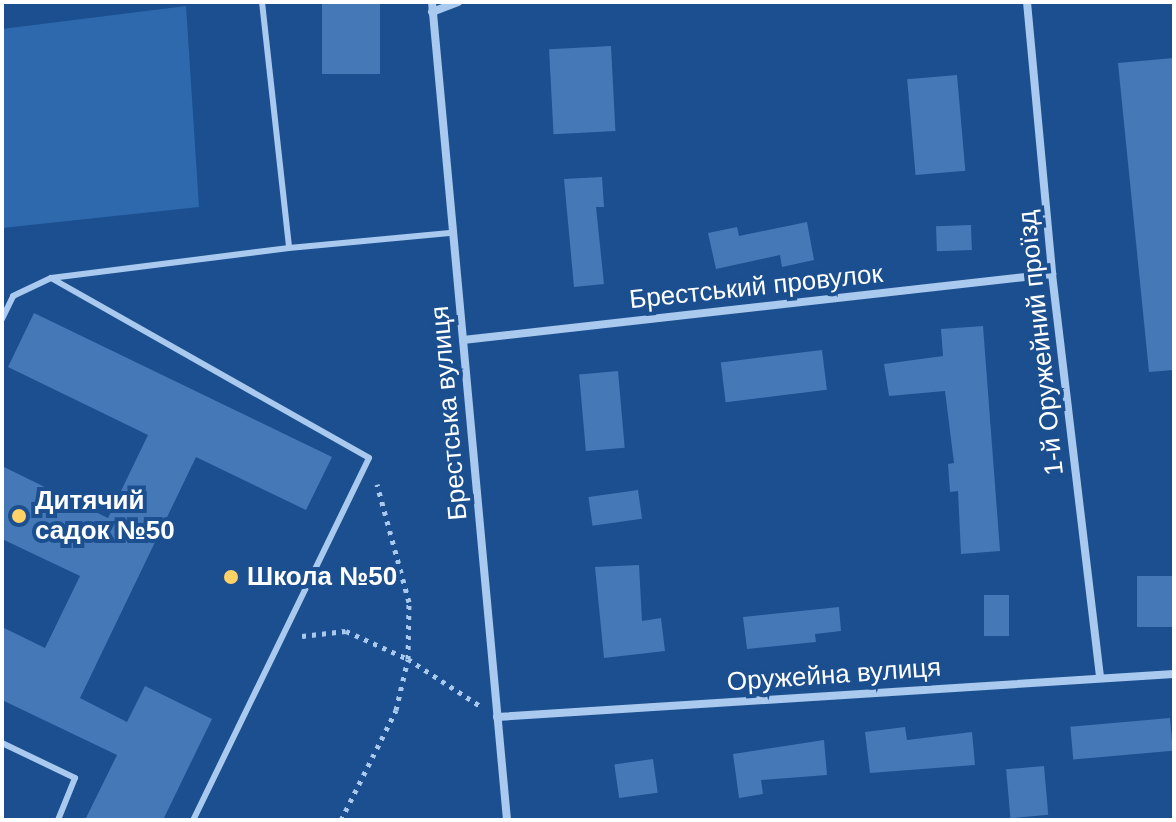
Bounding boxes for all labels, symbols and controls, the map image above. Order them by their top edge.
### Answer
street label: 1-й Оружейний проїзд [1012,209,1070,477]
street label: Брестський провулок [628,258,884,316]
street label: Брестська вулиця [424,304,474,522]
place label: Дитячий садок №50 [35,485,175,546]
marker: Дитячий садок №50 [10,507,28,525]
place label: Школа №50 [247,561,397,593]
marker: Школа №50 [222,568,240,586]
street label: Оружейна вулиця [726,652,942,698]

